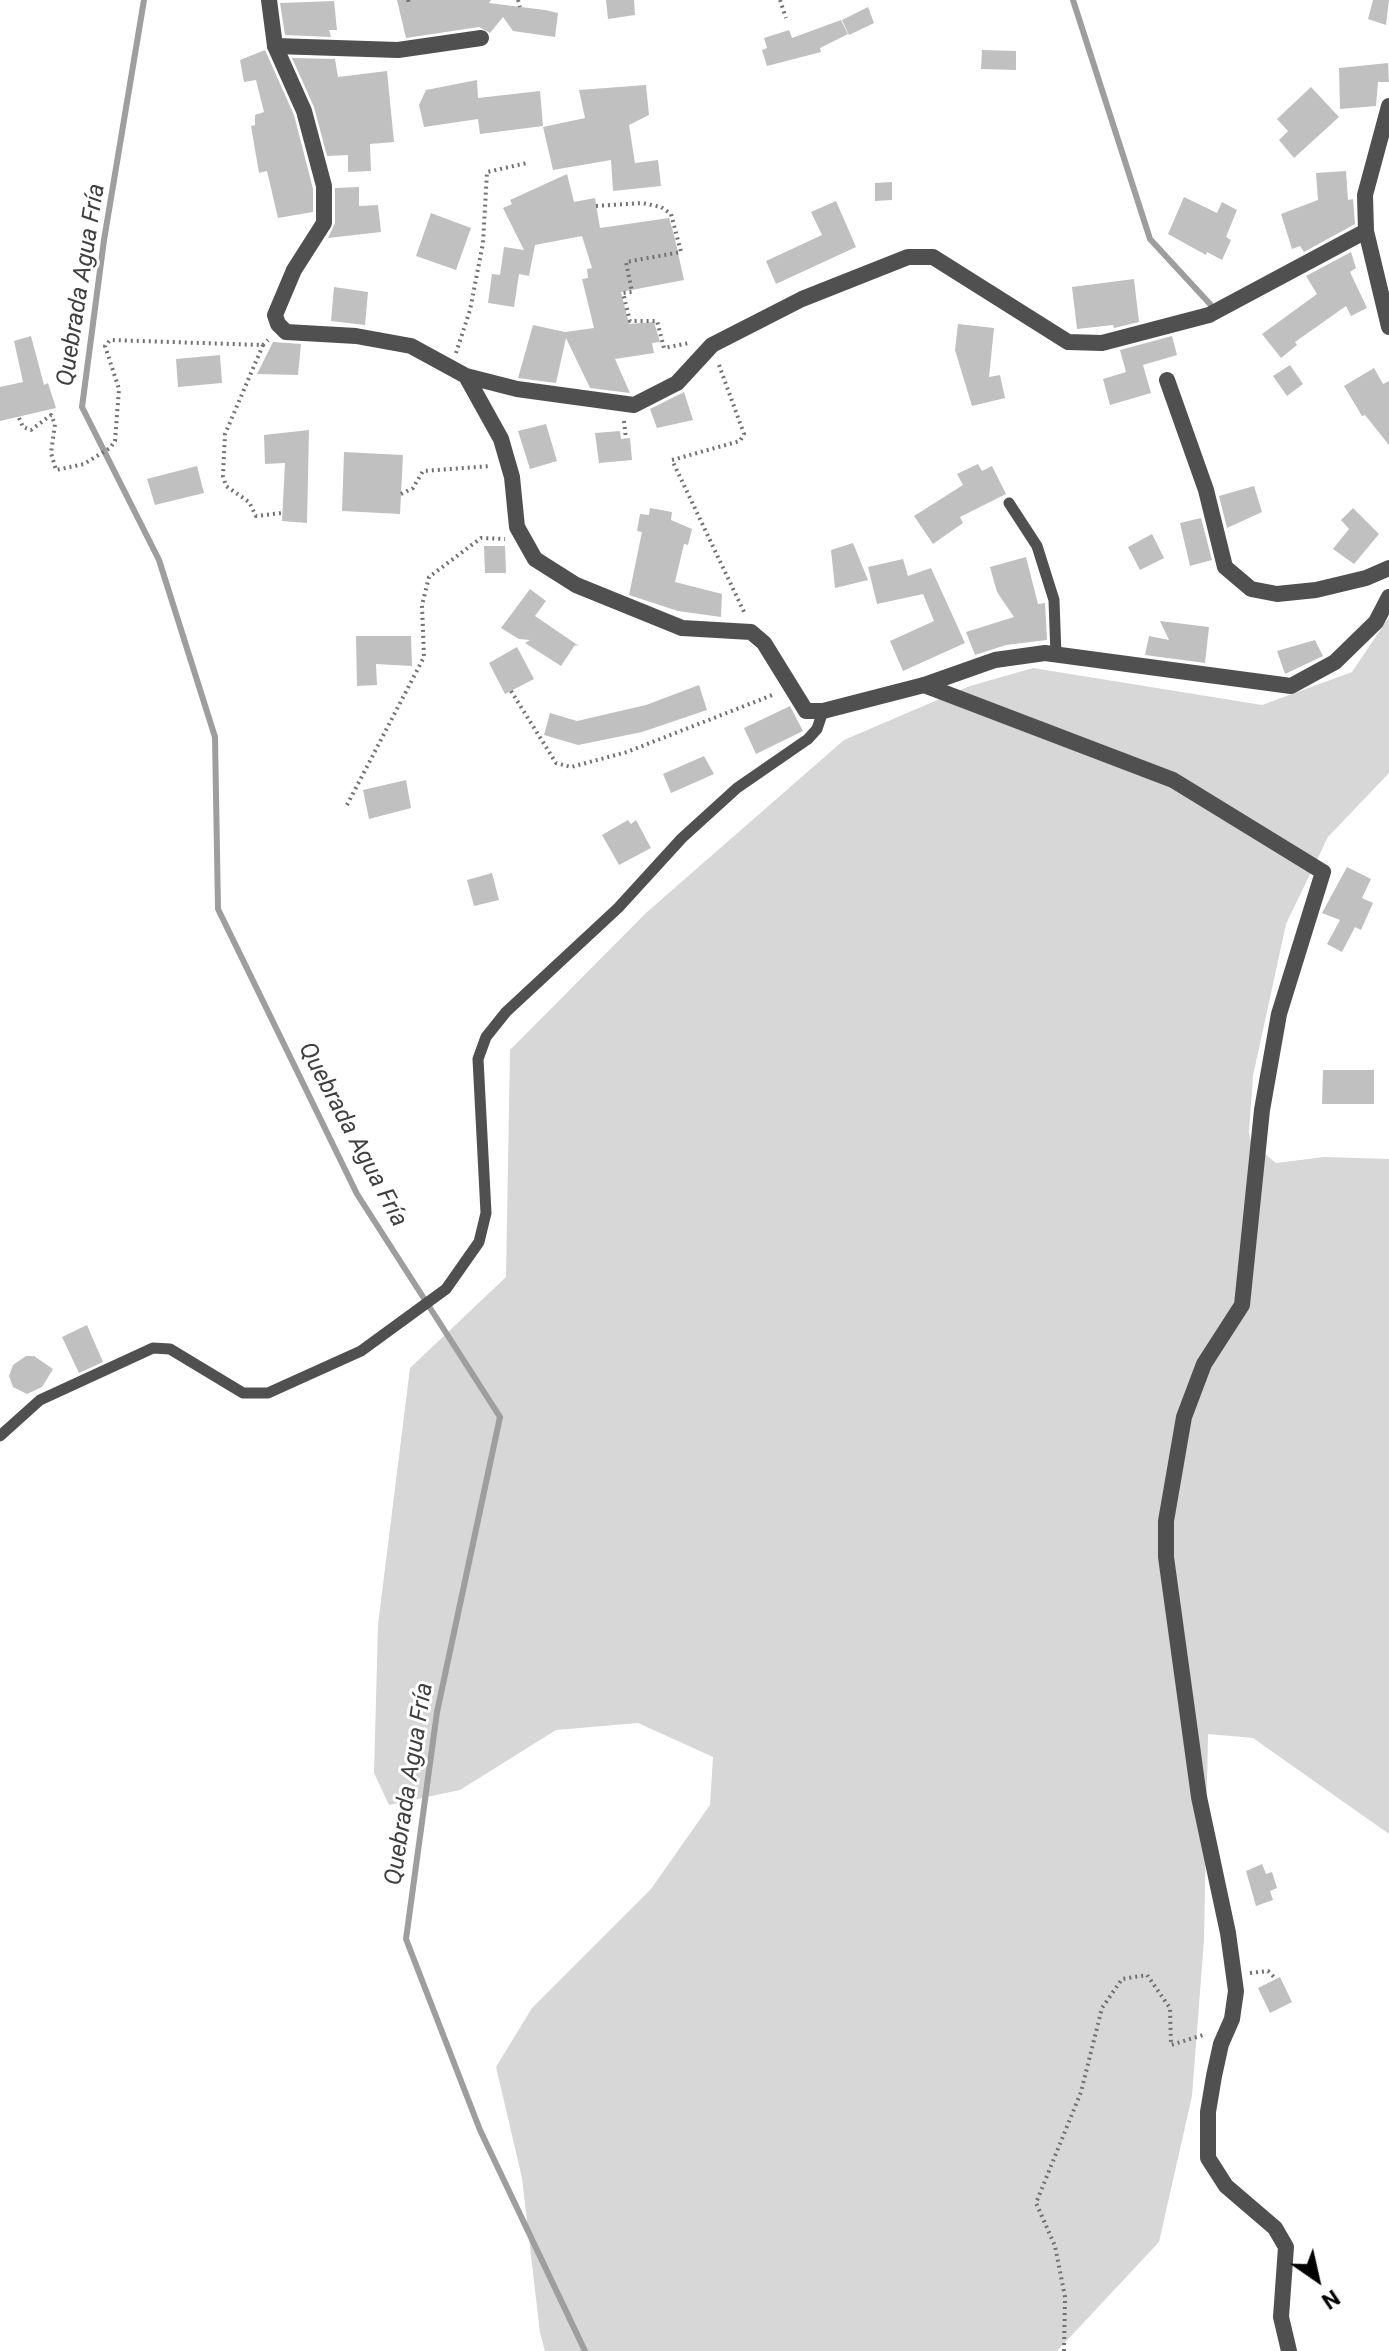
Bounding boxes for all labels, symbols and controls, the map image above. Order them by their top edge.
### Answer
water label: Quebrada Agua Fría [52,182,112,388]
water label: Quebrada Agua Fría [291,1038,413,1232]
water label: Quebrada Agua Fría [380,1681,440,1887]
north arrow [1277,2239,1357,2319]
text: N [1317,2285,1344,2314]

